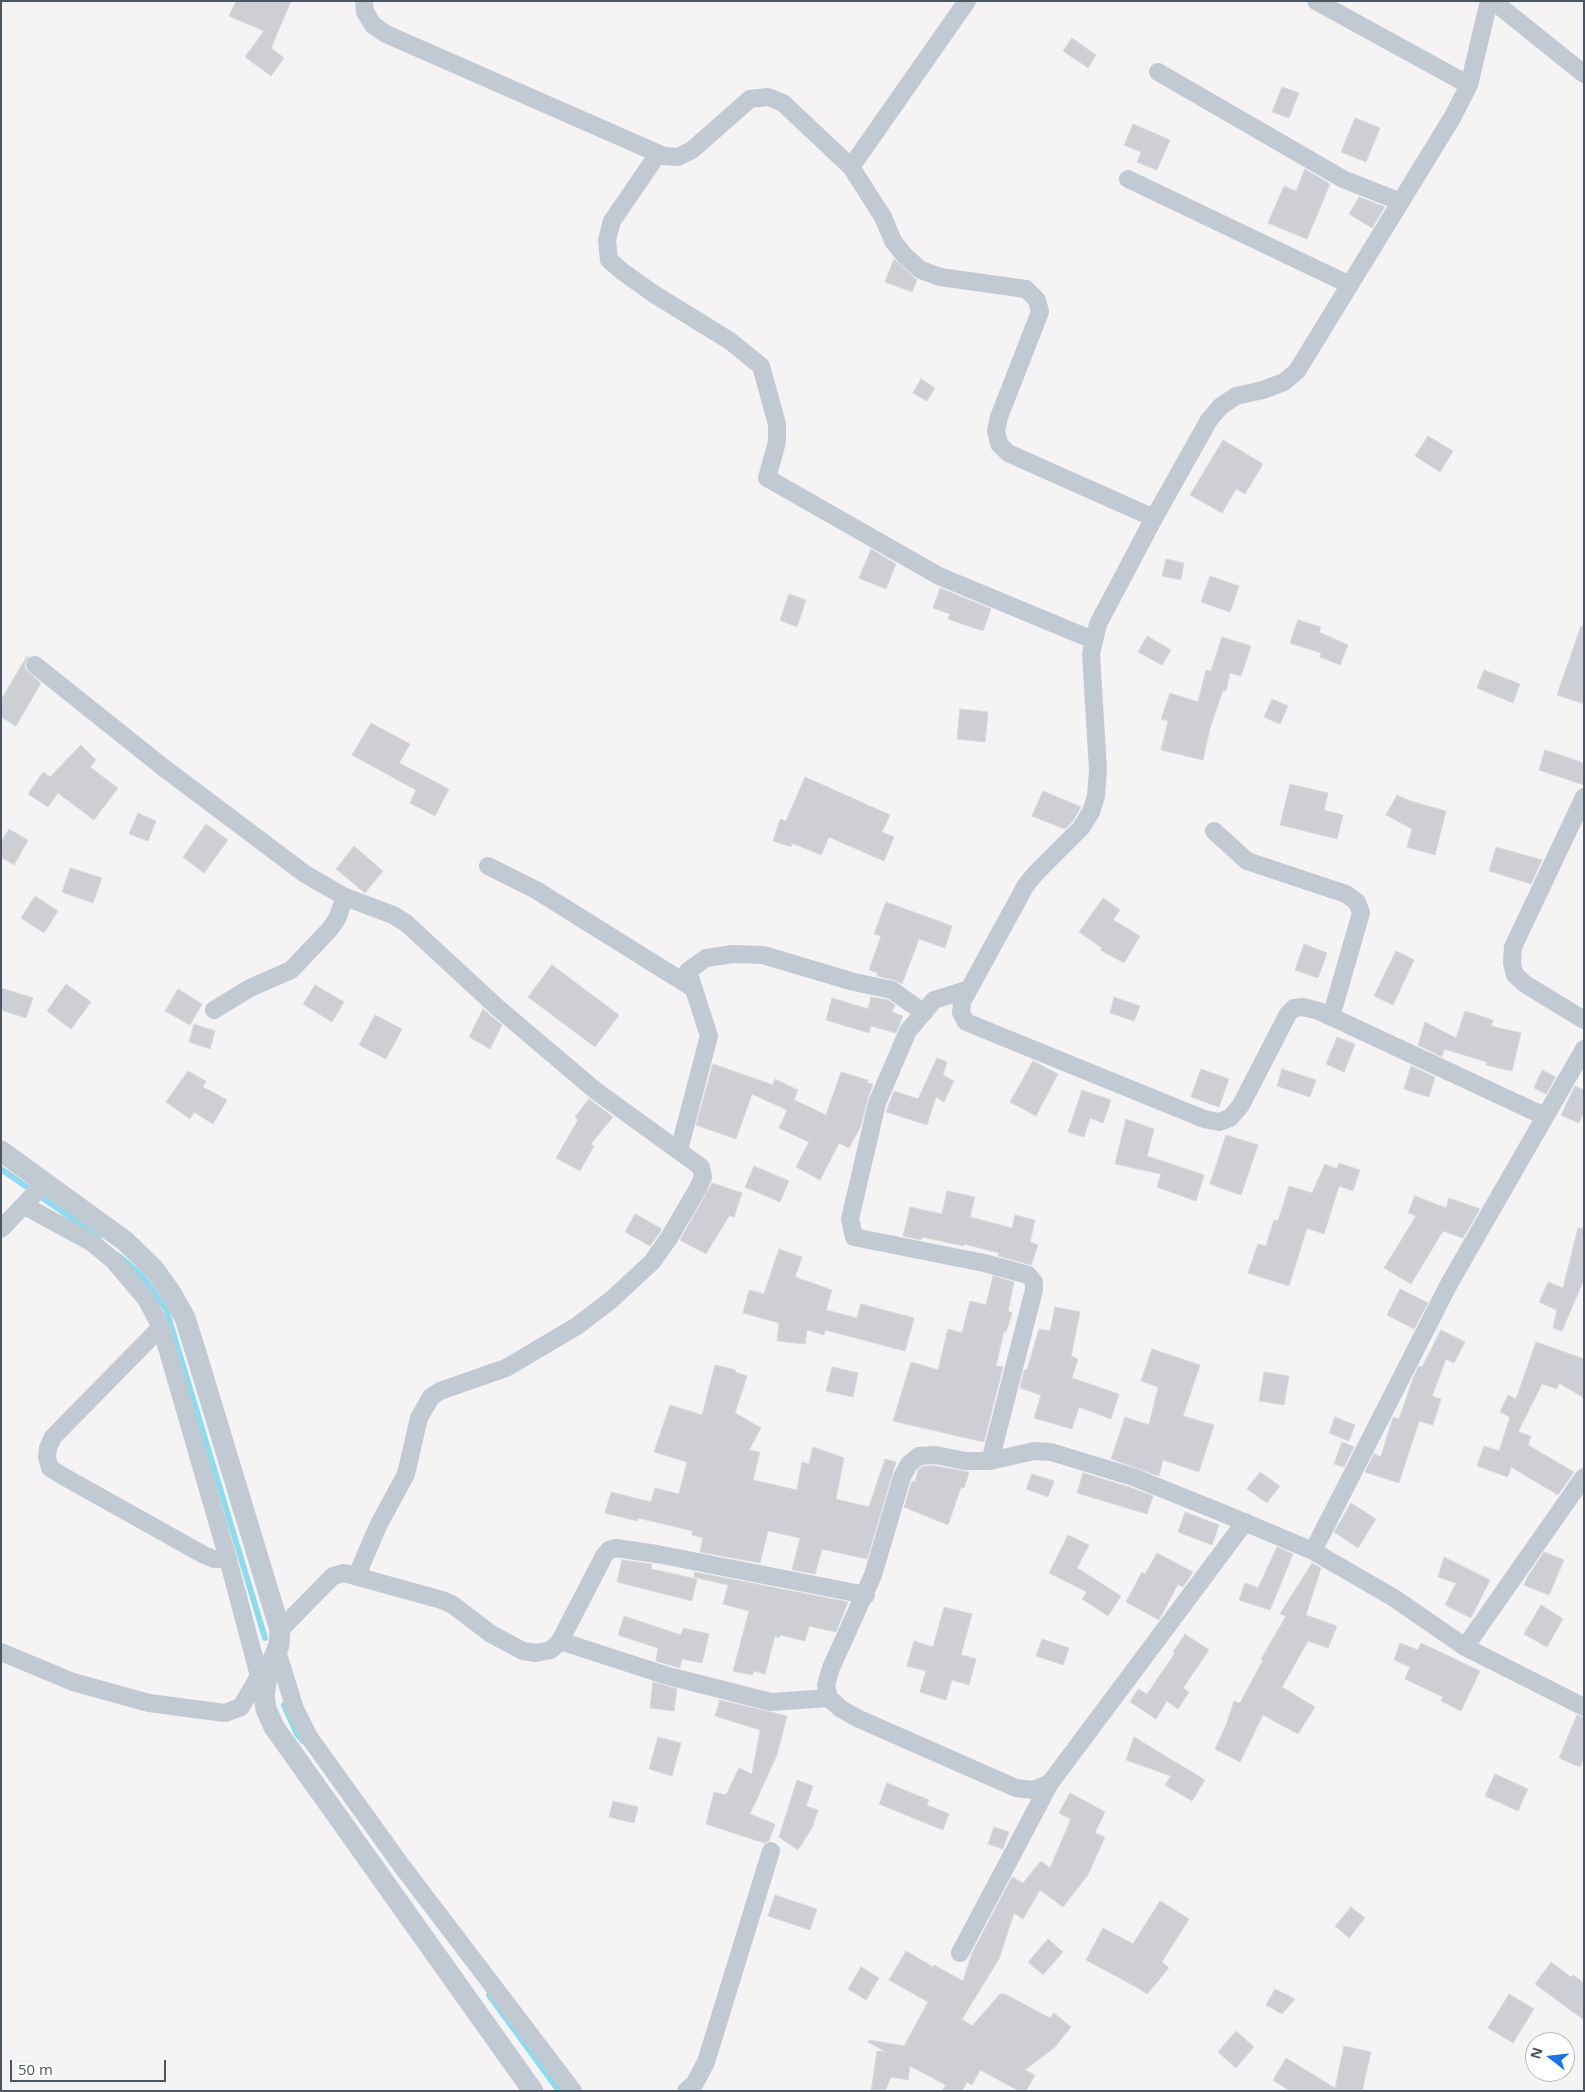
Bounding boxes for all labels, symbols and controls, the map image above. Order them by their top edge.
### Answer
north arrow [1525,2032,1575,2082]
text: N [1525,2045,1547,2061]
scale bar [12,2050,169,2082]
text: 50 m [18,2059,53,2079]

